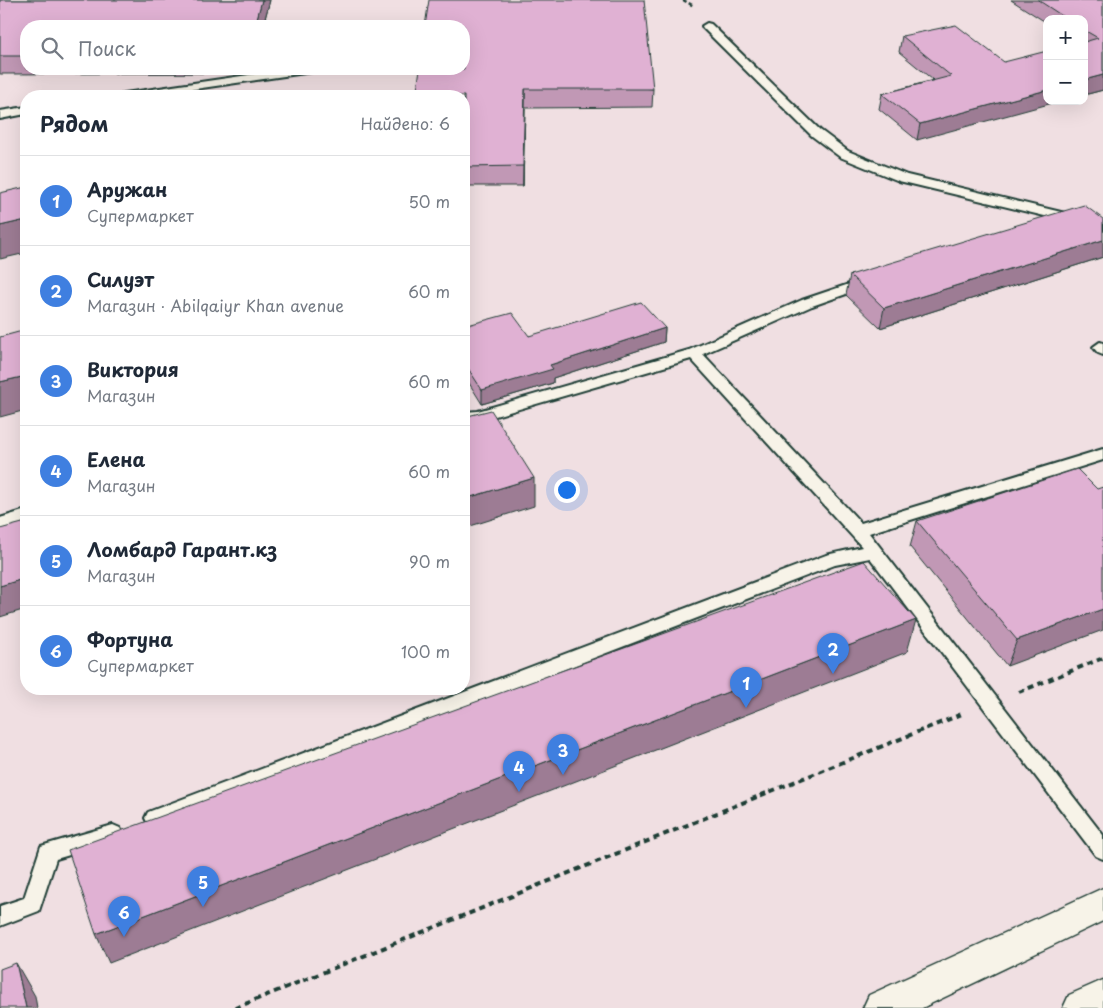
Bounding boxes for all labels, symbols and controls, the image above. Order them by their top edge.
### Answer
map controls [1043,15,1088,105]
button: + [1043,15,1088,60]
search box [20,20,470,75]
icon: search [38,34,66,62]
text: Поиск [78,34,136,62]
button: − [1043,60,1088,105]
text: Рядом [40,107,108,139]
text: Найдено: 6 [360,111,450,135]
text: Аружан [87,175,167,203]
text: 1 [52,189,60,213]
text: 50 m [409,189,450,213]
text: Супермаркет [87,203,194,227]
text: Силуэт [87,265,154,293]
text: 2 [50,279,62,303]
text: 60 m [408,279,450,303]
text: Магазин · Abilqaiyr Khan avenue [87,293,344,317]
text: Виктория [87,355,179,383]
text: 3 [51,369,61,393]
text: 60 m [408,369,450,393]
text: Магазин [87,383,156,407]
text: Елена [87,445,145,473]
text: 4 [51,459,61,483]
text: 60 m [408,459,450,483]
text: Магазин [87,473,156,497]
your location [554,477,580,503]
text: Ломбард Гарант.кз [87,535,277,563]
text: 5 [51,549,61,573]
text: 90 m [409,549,450,573]
text: Магазин [87,563,156,587]
text: Фортуна [87,625,173,653]
pin: 2 [817,633,849,674]
text: 6 [50,639,62,663]
text: 100 m [401,639,450,663]
text: Супермаркет [87,653,194,677]
pin: 1 [730,667,762,708]
pin: 3 [547,734,579,775]
pin: 4 [503,751,535,792]
pin: 5 [187,866,219,907]
pin: 6 [108,896,140,937]

